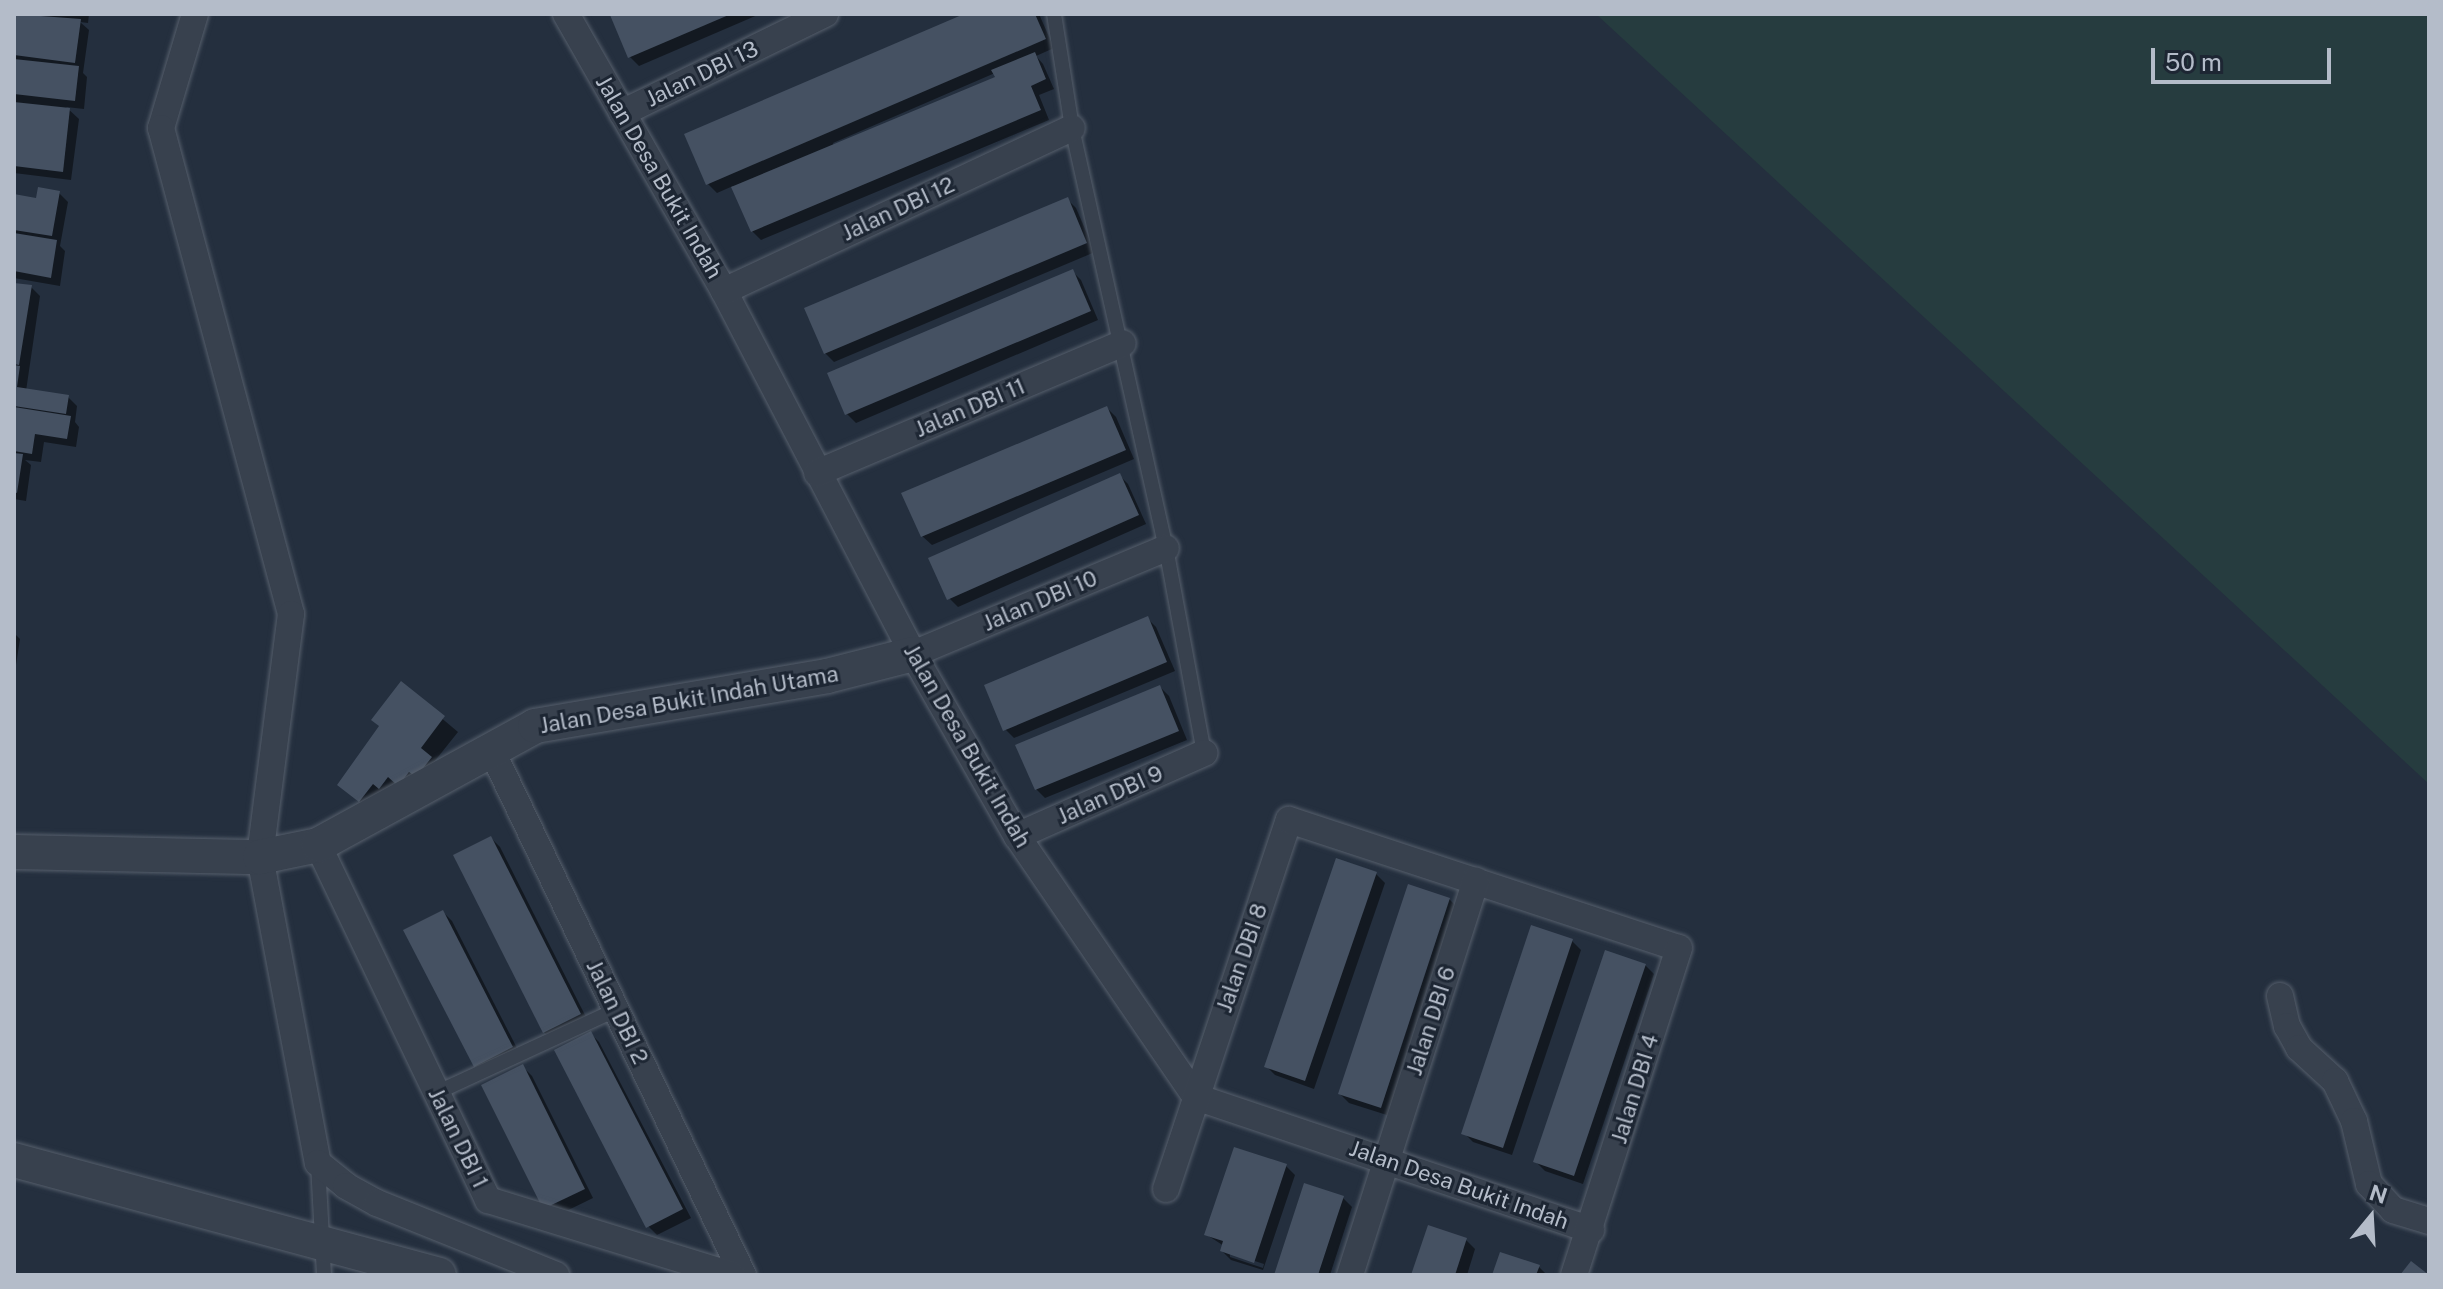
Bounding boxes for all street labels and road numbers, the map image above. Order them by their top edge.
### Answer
street label: Jalan DBI 13 [641,35,763,113]
street label: Jalan Desa Bukit Indah [590,71,728,283]
street label: Jalan DBI 12 [837,171,959,247]
street label: Jalan DBI 11 [911,373,1029,443]
street label: Jalan DBI 10 [979,565,1101,637]
street label: Jalan Desa Bukit Indah [898,640,1036,852]
street label: Jalan Desa Bukit Indah Utama [538,661,840,739]
street label: Jalan DBI 9 [1053,760,1167,830]
street label: Jalan DBI 8 [1211,900,1273,1016]
street label: Jalan DBI 2 [581,956,653,1068]
street label: Jalan DBI 6 [1401,963,1461,1079]
street label: Jalan DBI 4 [1606,1031,1664,1147]
street label: Jalan DBI 1 [422,1084,494,1192]
street label: Jalan Desa Bukit Indah [1346,1135,1572,1235]

